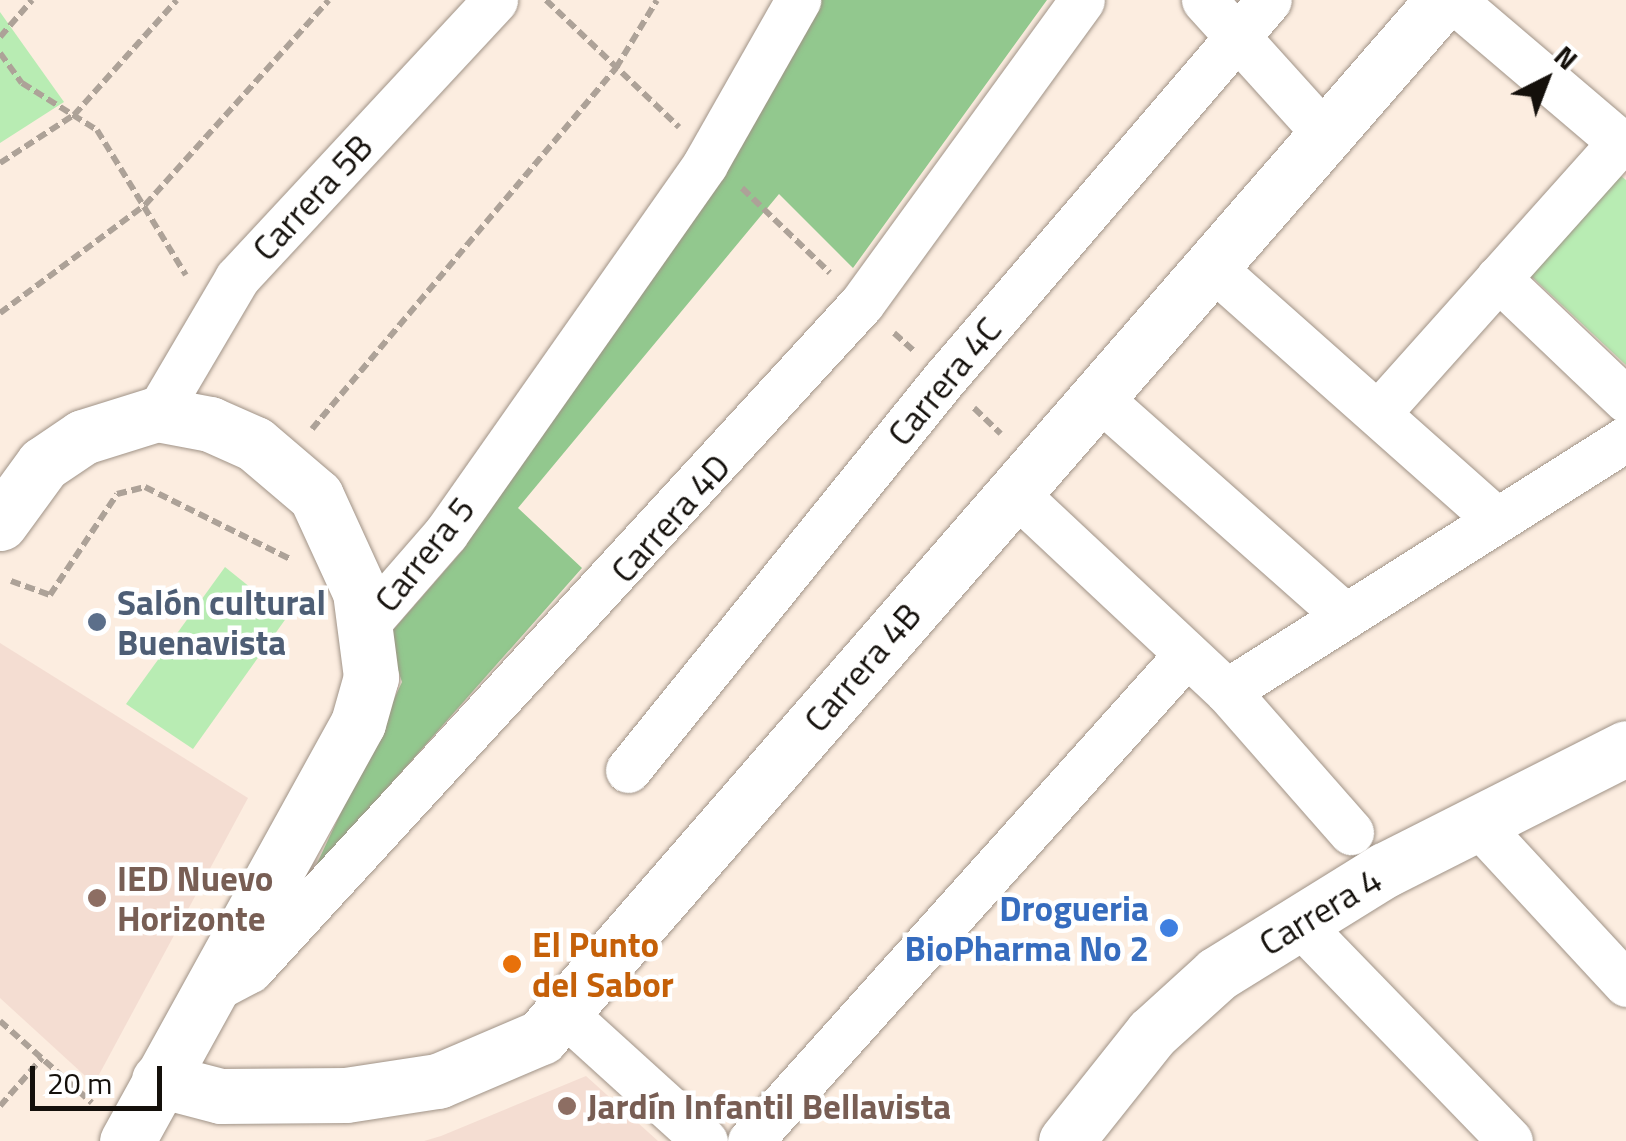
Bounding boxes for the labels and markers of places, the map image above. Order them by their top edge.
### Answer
place label: Salón cultural Buenavista [117,581,326,663]
marker: Salón cultural Buenavista [86,611,108,633]
place label: IED Nuevo Horizonte [117,857,273,939]
marker: IED Nuevo Horizonte [86,887,108,909]
place label: Drogueria BioPharma No 2 [904,887,1149,969]
marker: Drogueria BioPharma No 2 [1158,917,1180,939]
place label: El Punto del Sabor [532,923,674,1005]
marker: El Punto del Sabor [501,953,523,975]
place label: Jardín Infantil Bellavista [587,1085,951,1127]
marker: Jardín Infantil Bellavista [556,1095,578,1117]

